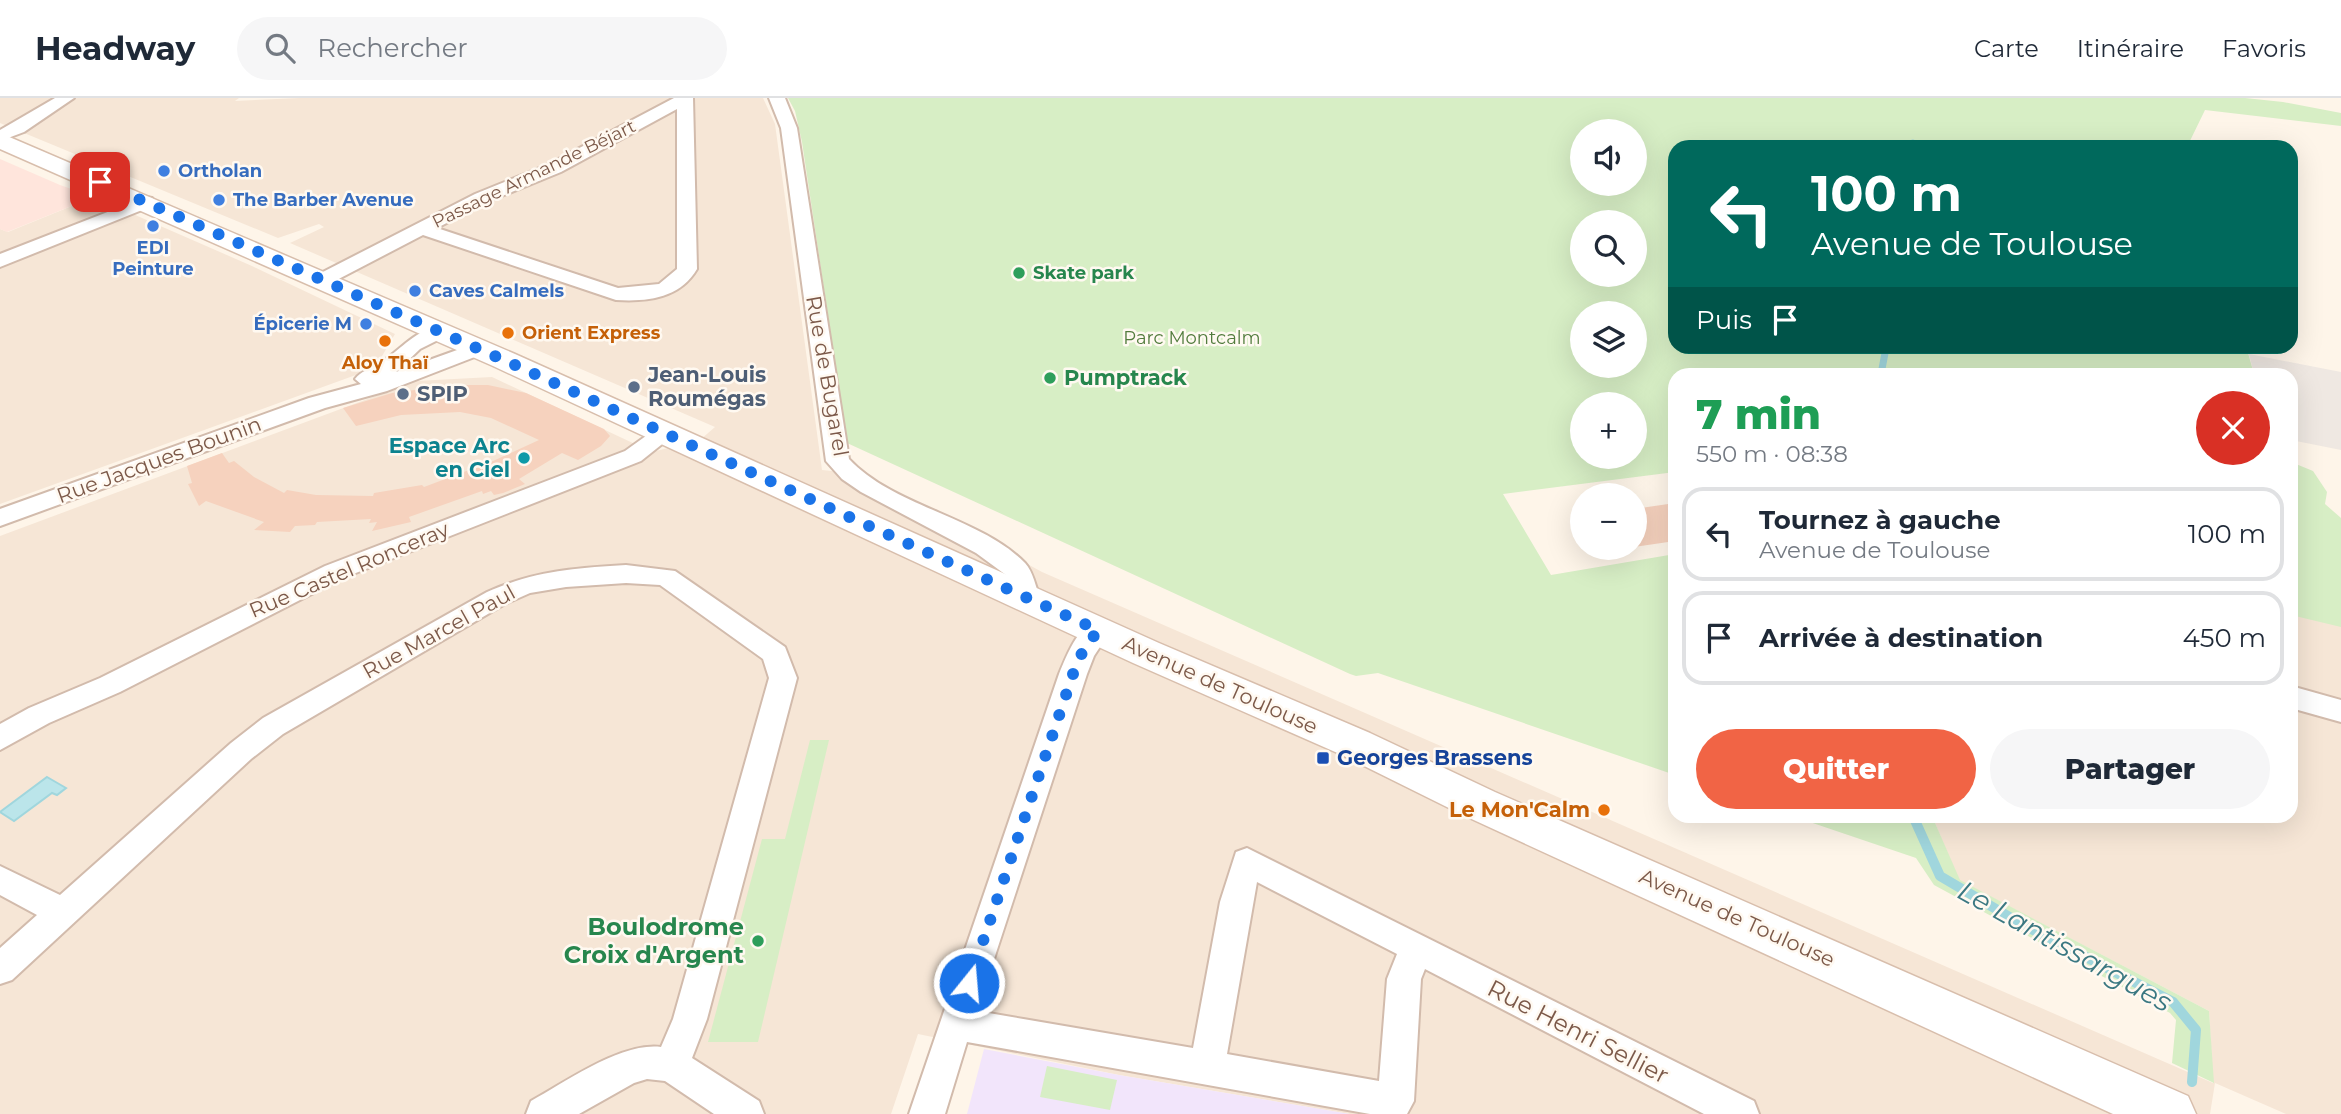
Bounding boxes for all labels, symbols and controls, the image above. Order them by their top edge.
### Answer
search box [237,17,727,80]
text: Headway [35,28,195,68]
icon: search [261,29,299,67]
text: Rechercher [317,32,468,64]
text: Carte [1974,34,2039,63]
text: Itinéraire [2077,34,2184,63]
text: Favoris [2222,34,2306,63]
street label: Passage Armande Béjart [429,115,639,233]
map controls [1570,119,1647,560]
button: sound [1570,119,1647,196]
pin [70,152,130,212]
place label: Ortholan [178,160,262,182]
icon: arrive [81,163,119,201]
marker: Ortholan [156,163,172,179]
text: 100 m [1811,164,1962,223]
icon: left [1696,168,1787,259]
place label: The Barber Avenue [233,189,414,211]
marker: The Barber Avenue [211,192,227,208]
button: search [1570,210,1647,287]
marker: EDI Peinture [145,218,161,234]
text: Avenue de Toulouse [1811,224,2133,263]
place label: EDI Peinture [112,237,194,280]
place label: Skate park [1033,262,1134,284]
marker: Skate park [1011,265,1027,281]
place label: Caves Calmels [429,280,565,302]
marker: Caves Calmels [407,283,423,299]
street label: Rue de Bugarel [801,293,854,458]
button: layers [1570,301,1647,378]
icon: arrive [1766,301,1804,339]
text: Puis [1696,304,1752,336]
place label: Épicerie M [253,313,352,335]
marker: Épicerie M [358,316,374,332]
place label: Orient Express [522,322,661,344]
marker: Orient Express [500,325,516,341]
park label: Parc Montcalm [1123,327,1261,349]
marker: Aloy Thaï [377,333,393,349]
place label: Aloy Thaï [341,352,429,374]
place label: Jean-Louis Roumégas [647,362,766,411]
place label: Pumptrack [1064,365,1187,390]
marker: Pumptrack [1042,370,1058,386]
marker: Jean-Louis Roumégas [626,379,642,395]
place label: SPIP [417,381,468,406]
marker: SPIP [395,386,411,402]
text: 7 min [1696,388,1821,440]
button: close [2196,391,2270,465]
button: + [1570,392,1647,469]
street label: Rue Jacques Bounin [53,411,265,508]
place label: Espace Arc en Ciel [389,433,511,482]
text: 550 m · 08:38 [1696,440,1848,468]
marker: Espace Arc en Ciel [516,450,532,466]
button: − [1570,483,1647,560]
text: Tournez à gauche [1759,504,2001,536]
icon: left [1700,515,1738,553]
street label: Rue Castel Ronceray [245,516,453,623]
text: 100 m [2188,518,2266,550]
text: Avenue de Toulouse [1759,536,1990,564]
street label: Rue Marcel Paul [358,579,519,684]
icon: arrive [1700,619,1738,657]
text: Arrivée à destination [1759,622,2043,654]
text: 450 m [2183,622,2266,654]
street label: Avenue de Toulouse [1119,630,1322,739]
button: Quitter [1696,729,1976,809]
button: Partager [1990,729,2270,809]
place label: Georges Brassens [1337,745,1533,770]
marker: Georges Brassens [1315,750,1331,766]
place label: Le Mon'Calm [1449,797,1590,822]
marker: Le Mon'Calm [1596,802,1612,818]
street label: Avenue de Toulouse [1636,863,1839,972]
water label: Le Lantissargues [1952,873,2178,1019]
place label: Boulodrome Croix d'Argent [564,912,745,969]
marker: Boulodrome Croix d'Argent [750,933,766,949]
position arrow [932,946,1006,1020]
street label: Rue Henri Sellier [1483,973,1674,1090]

